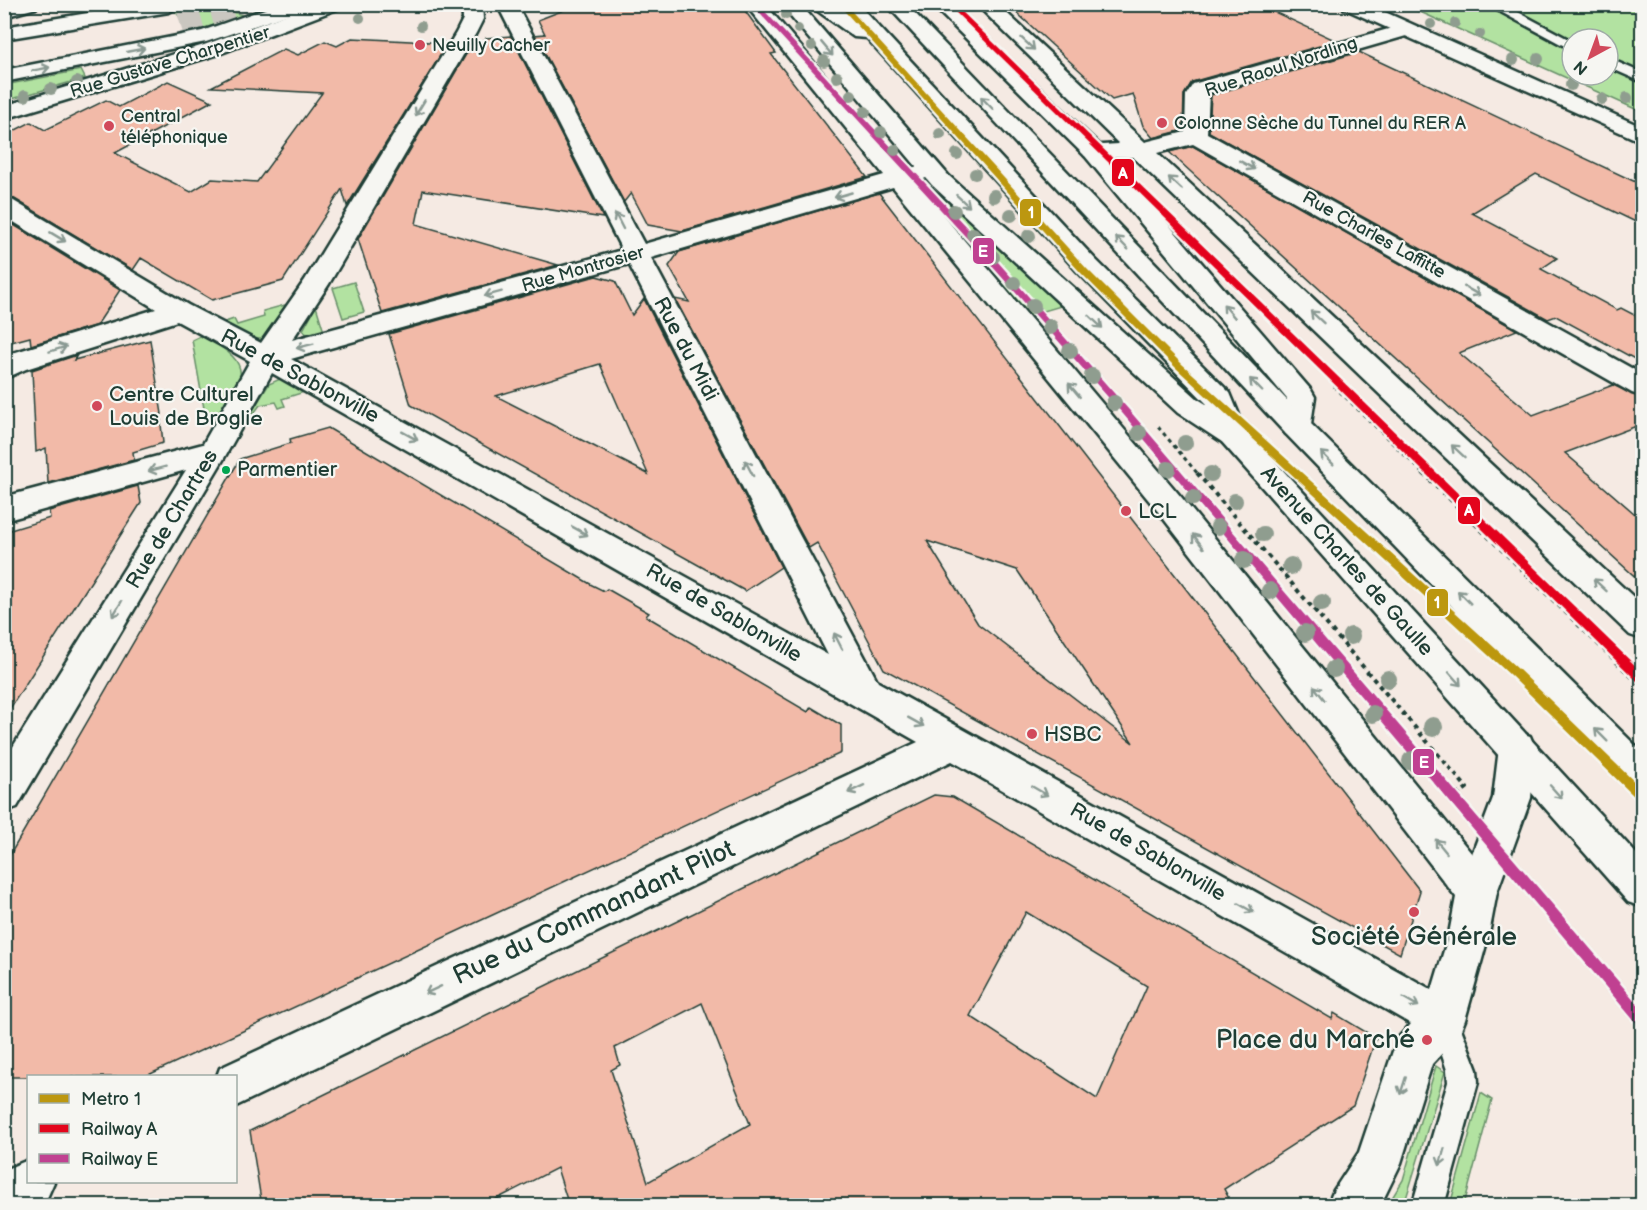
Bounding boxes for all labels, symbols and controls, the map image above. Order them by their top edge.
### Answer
street label: Rue Gustave Charpentier [68,21,273,102]
north arrow [1560,27,1620,87]
street label: Rue Raoul Nordling [1202,32,1360,102]
place label: Neuilly Cacher [432,35,550,56]
one-way arrow [1020,37,1035,52]
marker: Neuilly Cacher [413,38,427,52]
one-way arrow [820,41,834,56]
one-way arrow [125,44,145,55]
text: N [1570,56,1592,78]
one-way arrow [31,63,51,74]
one-way arrow [980,95,994,110]
one-way arrow [414,99,426,116]
place label: Central téléphonique [121,106,228,148]
place label: Colonne Sèche du Tunnel du RER A [1174,113,1466,134]
marker: Colonne Sèche du Tunnel du RER A [1155,116,1169,130]
marker: Central téléphonique [102,119,116,133]
line badge: A [1111,158,1135,187]
one-way arrow [1238,159,1255,171]
text: A [1117,165,1128,184]
one-way arrow [1168,175,1183,190]
street label: Rue Charles Laffitte [1299,187,1449,283]
one-way arrow [834,190,853,202]
one-way arrow [956,194,971,208]
line badge: 1 [1019,198,1042,227]
text: 1 [1028,204,1034,223]
one-way arrow [613,213,625,230]
one-way arrow [49,231,66,244]
one-way arrow [1114,236,1129,251]
line badge: E [972,237,995,265]
street label: Rue Montrosier [519,241,647,297]
text: E [978,243,988,262]
one-way arrow [1464,285,1481,297]
one-way arrow [484,289,503,300]
street label: Rue du Midi [648,293,724,405]
one-way arrow [1223,303,1236,319]
one-way arrow [1310,310,1325,324]
one-way arrow [1088,315,1103,329]
street label: Rue de Sablonville [216,324,384,428]
one-way arrow [296,340,315,352]
one-way arrow [48,343,67,354]
one-way arrow [1249,377,1263,392]
place label: Centre Culturel Louis de Broglie [109,382,263,431]
one-way arrow [1068,382,1081,398]
marker: Centre Culturel Louis de Broglie [90,399,104,413]
one-way arrow [400,431,418,442]
one-way arrow [1451,444,1466,458]
street label: Rue de Chartres [121,445,223,593]
one-way arrow [1320,451,1335,465]
place label: Parmentier [237,458,338,482]
one-way arrow [743,460,755,477]
street label: Avenue Charles de Gaulle [1255,461,1439,661]
one-way arrow [148,463,167,475]
marker: Parmentier [220,464,232,476]
line badge: A [1457,496,1481,525]
place label: LCL [1138,499,1177,524]
text: A [1463,502,1474,521]
marker: LCL [1119,504,1133,518]
one-way arrow [570,526,588,537]
one-way arrow [1192,533,1205,549]
street label: Rue de Sablonville [642,558,806,668]
one-way arrow [1593,578,1608,592]
line badge: 1 [1426,588,1449,617]
one-way arrow [1457,589,1472,604]
text: 1 [1434,594,1440,613]
one-way arrow [111,600,123,617]
one-way arrow [832,633,844,651]
one-way arrow [1448,672,1462,687]
one-way arrow [1313,686,1326,702]
one-way arrow [907,716,924,728]
place label: HSBC [1044,722,1101,747]
marker: HSBC [1025,727,1039,741]
one-way arrow [1594,728,1609,743]
line badge: E [1412,748,1435,776]
text: E [1419,754,1429,773]
one-way arrow [847,783,865,795]
one-way arrow [1549,784,1563,799]
one-way arrow [1031,785,1048,797]
street label: Rue de Sablonville [1066,797,1230,907]
street label: Rue du Commandant Pilot [448,834,740,992]
one-way arrow [1434,838,1447,854]
one-way arrow [1237,902,1254,914]
marker: Société Générale [1407,905,1421,919]
place label: Société Générale [1311,922,1517,953]
one-way arrow [425,984,443,996]
one-way arrow [1402,996,1419,1008]
place label: Place du Marché [1216,1025,1415,1056]
marker: Place du Marché [1420,1033,1434,1047]
legend [27,1075,237,1183]
one-way arrow [1397,1076,1408,1095]
text: Metro 1 [81,1089,141,1110]
text: Railway A [81,1119,157,1140]
one-way arrow [1436,1147,1447,1166]
text: Railway E [81,1149,158,1170]

